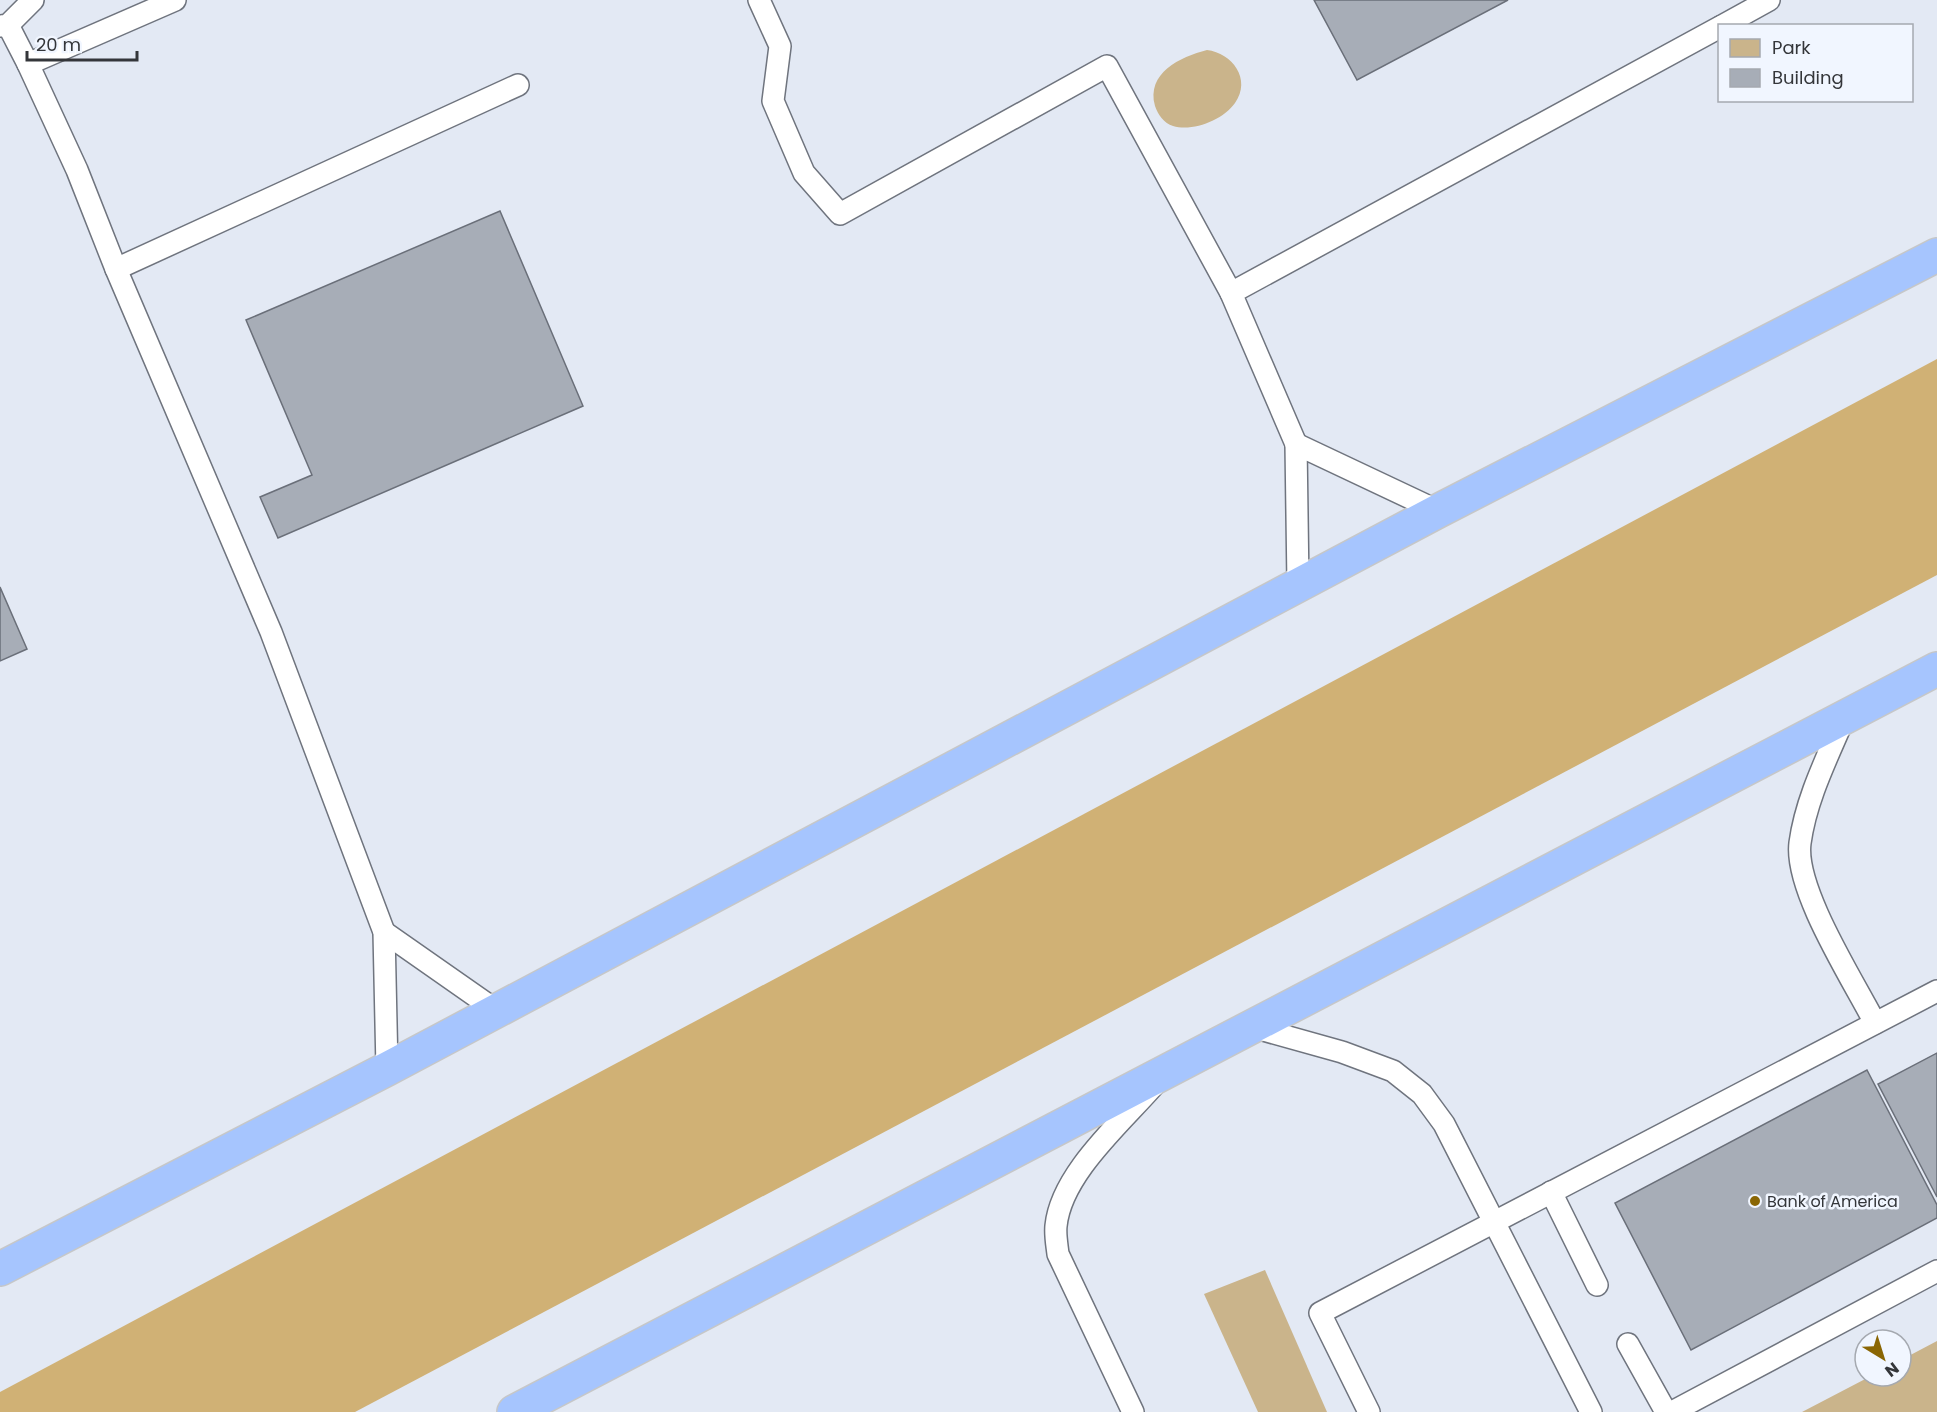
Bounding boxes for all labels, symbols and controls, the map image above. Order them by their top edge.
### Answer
scale bar [27,24,136,62]
legend [1718,24,1913,102]
text: 20 m [36,32,81,57]
text: Park [1772,35,1811,60]
text: Building [1772,65,1844,90]
place label: Bank of America [1767,1190,1898,1213]
marker: Bank of America [1748,1194,1762,1208]
north arrow [1853,1328,1913,1388]
text: N [1880,1357,1904,1382]

